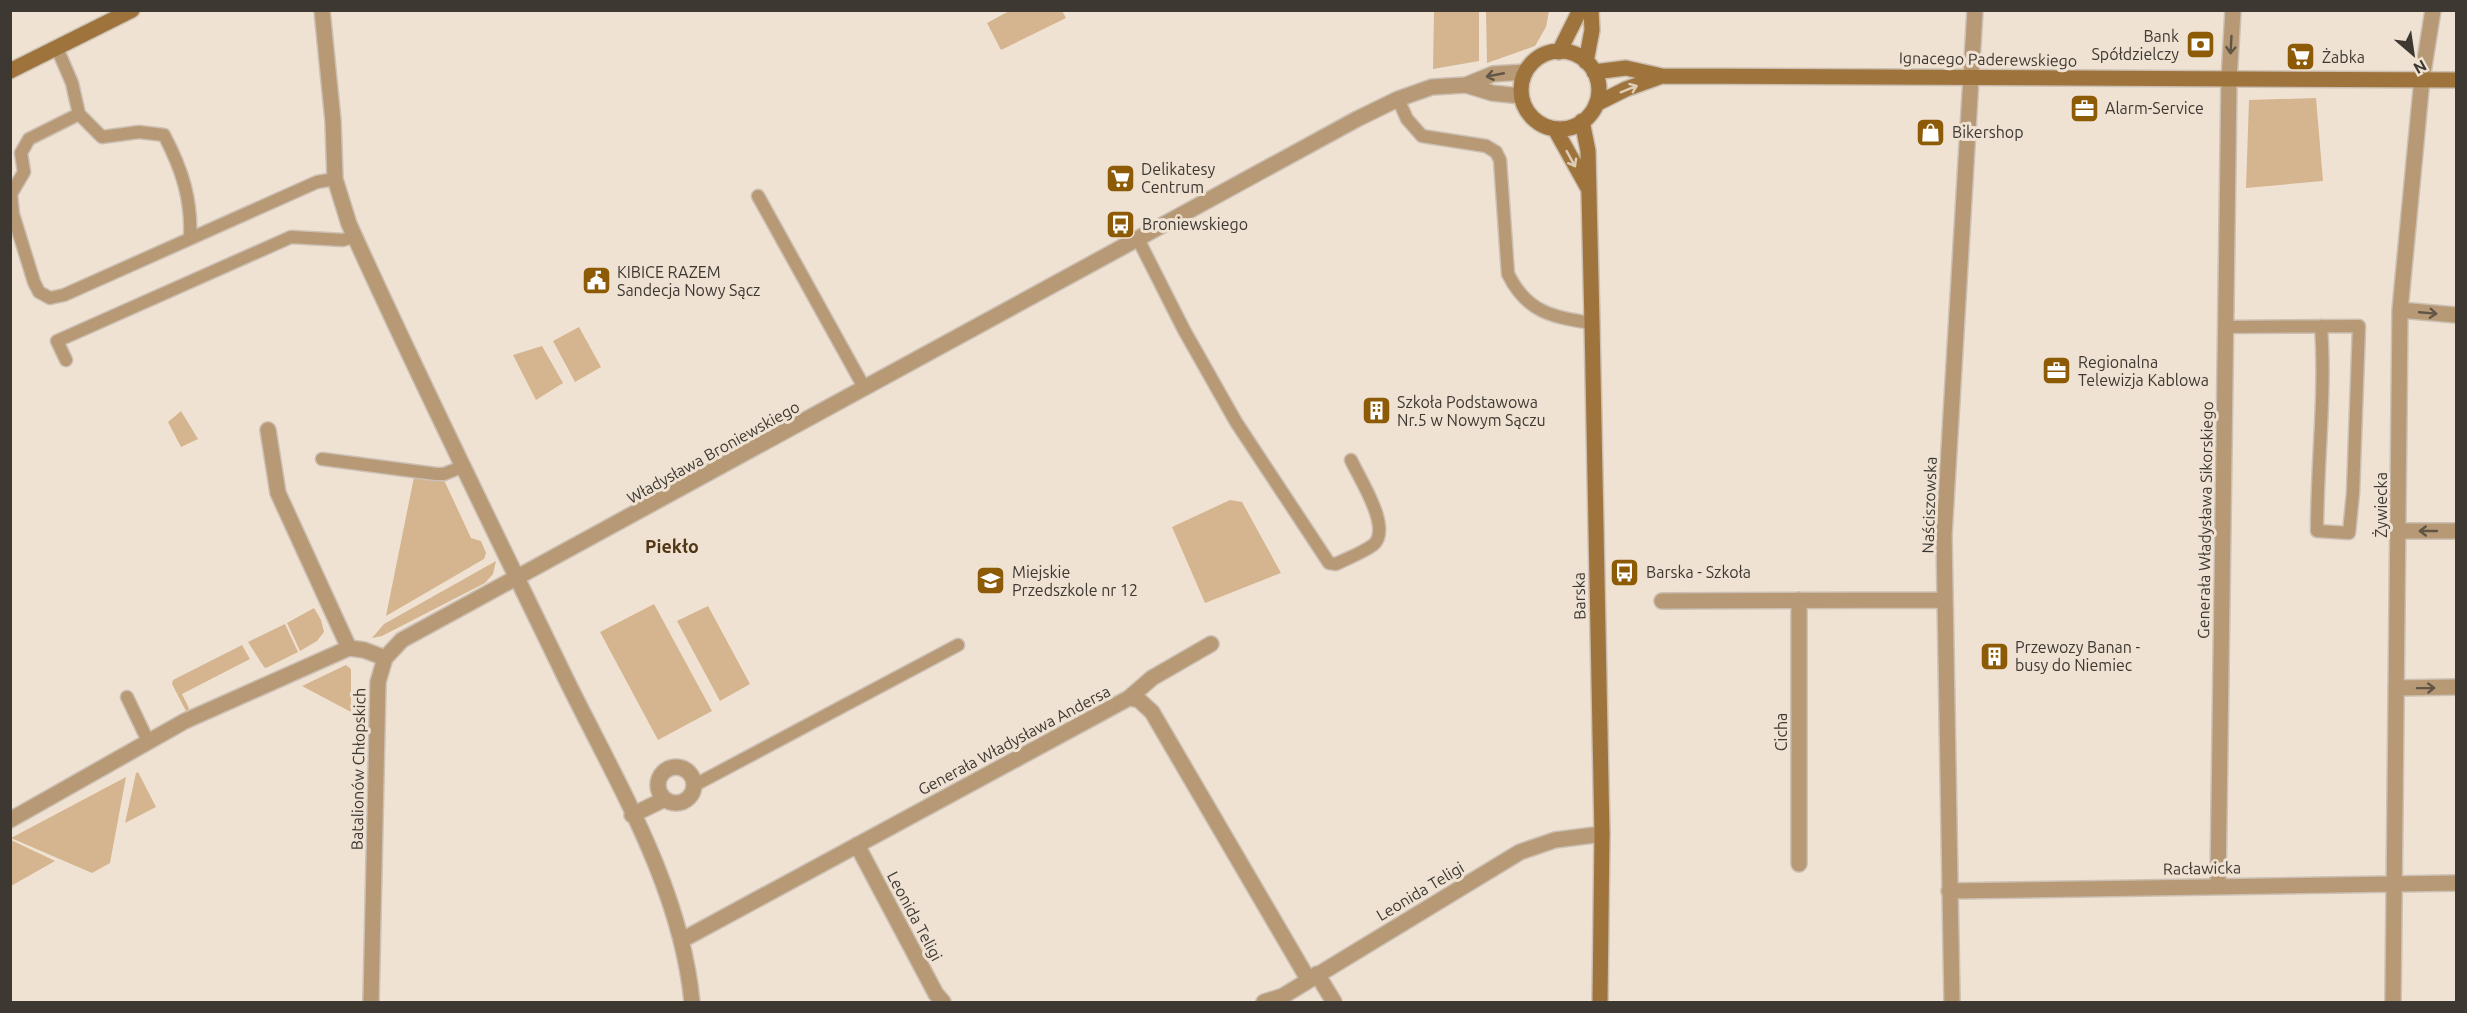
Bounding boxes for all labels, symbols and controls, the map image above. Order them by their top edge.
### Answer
north arrow [2383,24,2443,84]
place label: Bank Spółdzielczy [2091,27,2179,63]
bank icon: Bank Spółdzielczy [2184,29,2216,61]
one-way arrow [2225,35,2236,55]
supermarket icon: Żabka [2285,41,2317,73]
street label: Ignacego Paderewskiego [1899,48,2077,70]
place label: Żabka [2322,48,2365,66]
text: N [2411,56,2430,78]
one-way arrow [1486,70,1505,81]
one-way arrow [1619,83,1637,94]
office icon: Alarm-Service [2068,92,2100,124]
place label: Alarm-Service [2105,99,2204,117]
shop icon: Bikershop [1915,116,1947,148]
place label: Bikershop [1952,123,2024,141]
one-way arrow [1565,150,1577,167]
place label: Delikatesy Centrum [1141,160,1216,196]
supermarket icon: Delikatesy Centrum [1104,162,1136,194]
bus stop icon: Broniewskiego [1105,208,1137,240]
place label: Broniewskiego [1142,215,1248,233]
place label: KIBICE RAZEM Sandecja Nowy Sącz [617,263,760,299]
public building icon: KIBICE RAZEM Sandecja Nowy Sącz [580,265,612,297]
one-way arrow [2418,308,2438,319]
place label: Regionalna Telewizja Kablowa [2078,353,2209,389]
office icon: Regionalna Telewizja Kablowa [2041,355,2073,387]
place label: Szkoła Podstawowa Nr.5 w Nowym Sączu [1397,393,1546,429]
building icon: Szkoła Podstawowa Nr.5 w Nowym Sączu [1360,395,1392,427]
street label: Władysława Broniewskiego [624,397,802,507]
street label: Generała Władysława Sikorskiego [2194,401,2216,639]
street label: Naściszowska [1918,456,1940,554]
street label: Żywiecka [2372,472,2390,538]
one-way arrow [2418,525,2438,537]
district label: Piekło [645,536,699,556]
bus stop icon: Barska - Szkoła [1609,556,1641,588]
place label: Miejskie Przedszkole nr 12 [1012,563,1138,599]
place label: Barska - Szkoła [1646,563,1751,581]
school or university icon: Miejskie Przedszkole nr 12 [975,565,1007,597]
street label: Barska [1570,572,1588,620]
place label: Przewozy Banan - busy do Niemiec [2015,638,2141,674]
building icon: Przewozy Banan - busy do Niemiec [1978,640,2010,672]
street label: Generała Władysława Andersa [915,682,1113,798]
one-way arrow [2416,682,2436,694]
street label: Batalionów Chłopskich [348,688,368,850]
street label: Cicha [1772,713,1790,751]
street label: Leonida Teligi [1373,858,1467,924]
street label: Racławicka [2163,858,2241,878]
street label: Leonida Teligi [884,868,946,964]

